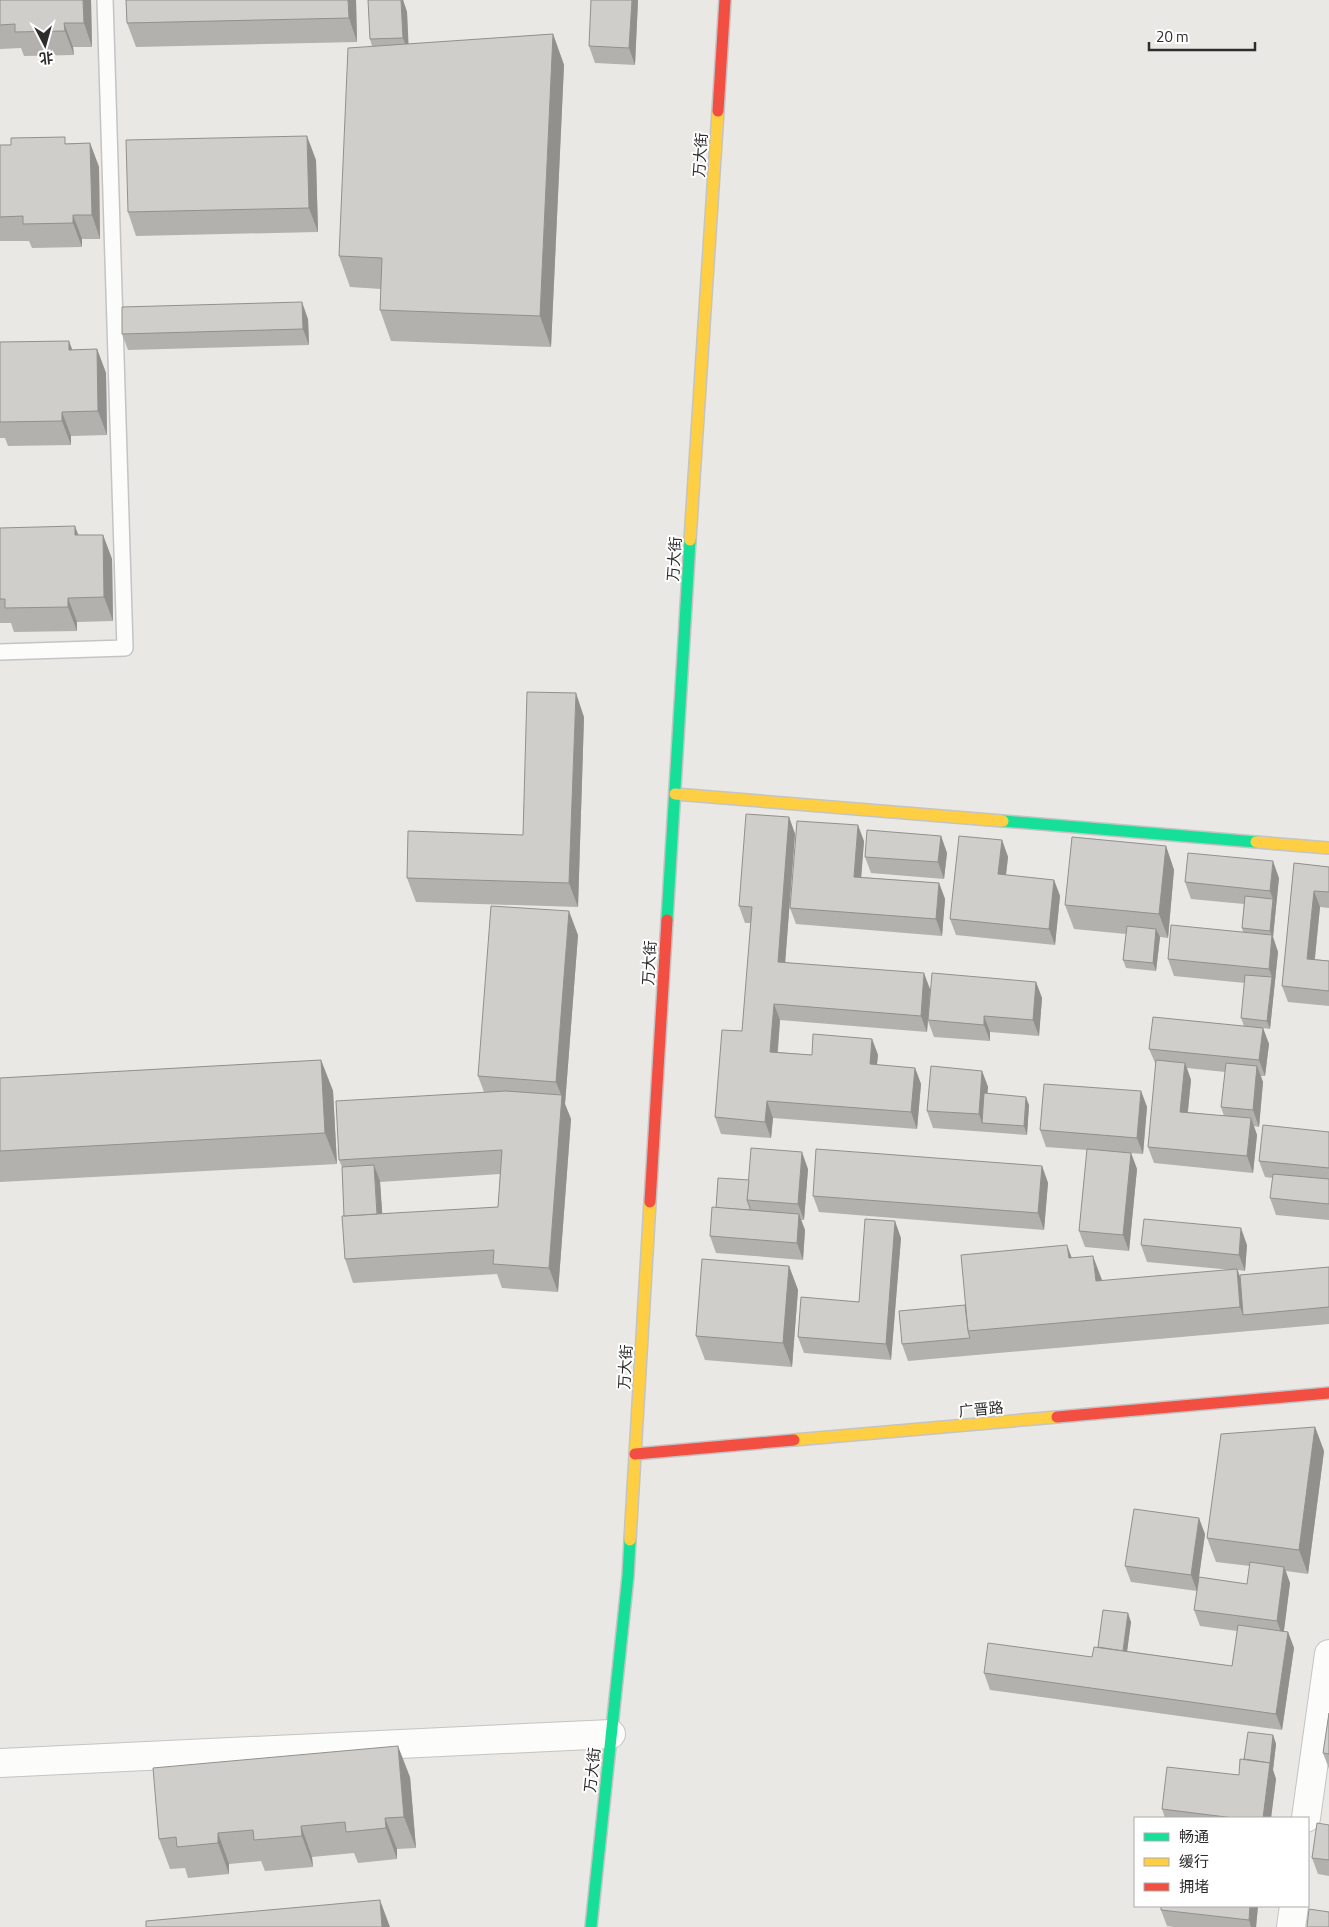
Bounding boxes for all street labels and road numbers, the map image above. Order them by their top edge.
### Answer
street label: 万大街 [687,132,713,178]
street label: 万大街 [661,536,687,582]
street label: 万大街 [636,940,662,986]
street label: 万大街 [612,1344,638,1390]
street label: 广晋路 [958,1396,1004,1422]
street label: 万大街 [578,1746,606,1794]

